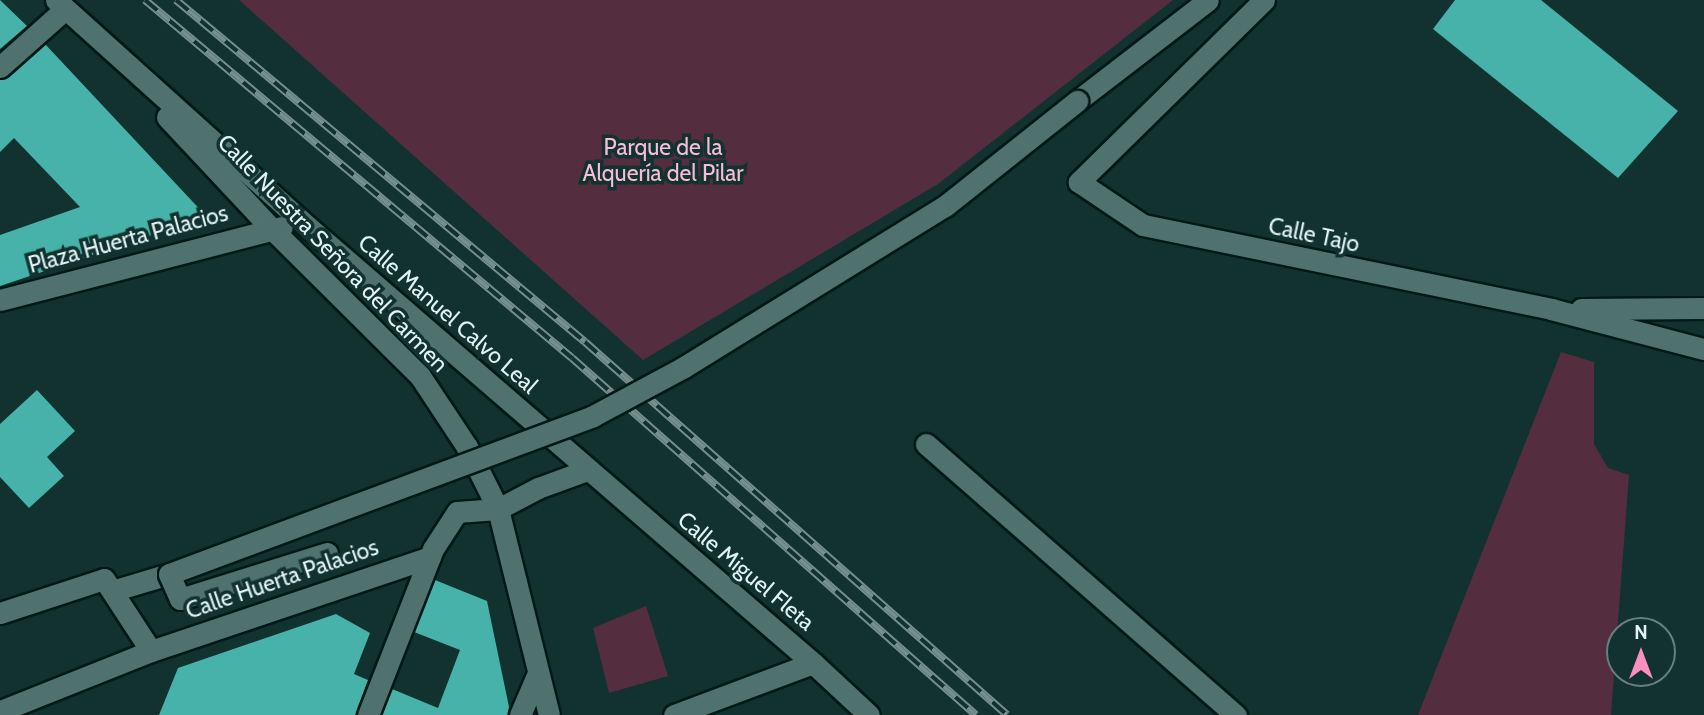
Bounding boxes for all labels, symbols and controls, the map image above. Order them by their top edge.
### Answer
street label: Calle Nuestra Señora del Carmen [212,128,454,378]
park label: Parque de la Alquería del Pilar [582,133,744,187]
street label: Plaza Huerta Palacios [25,199,231,279]
street label: Calle Tajo [1266,212,1362,258]
street label: Calle Manuel Calvo Leal [353,229,543,399]
street label: Calle Miguel Fleta [672,506,820,636]
street label: Calle Huerta Palacios [182,533,382,625]
north arrow [1606,617,1676,687]
text: N [1634,621,1648,644]

